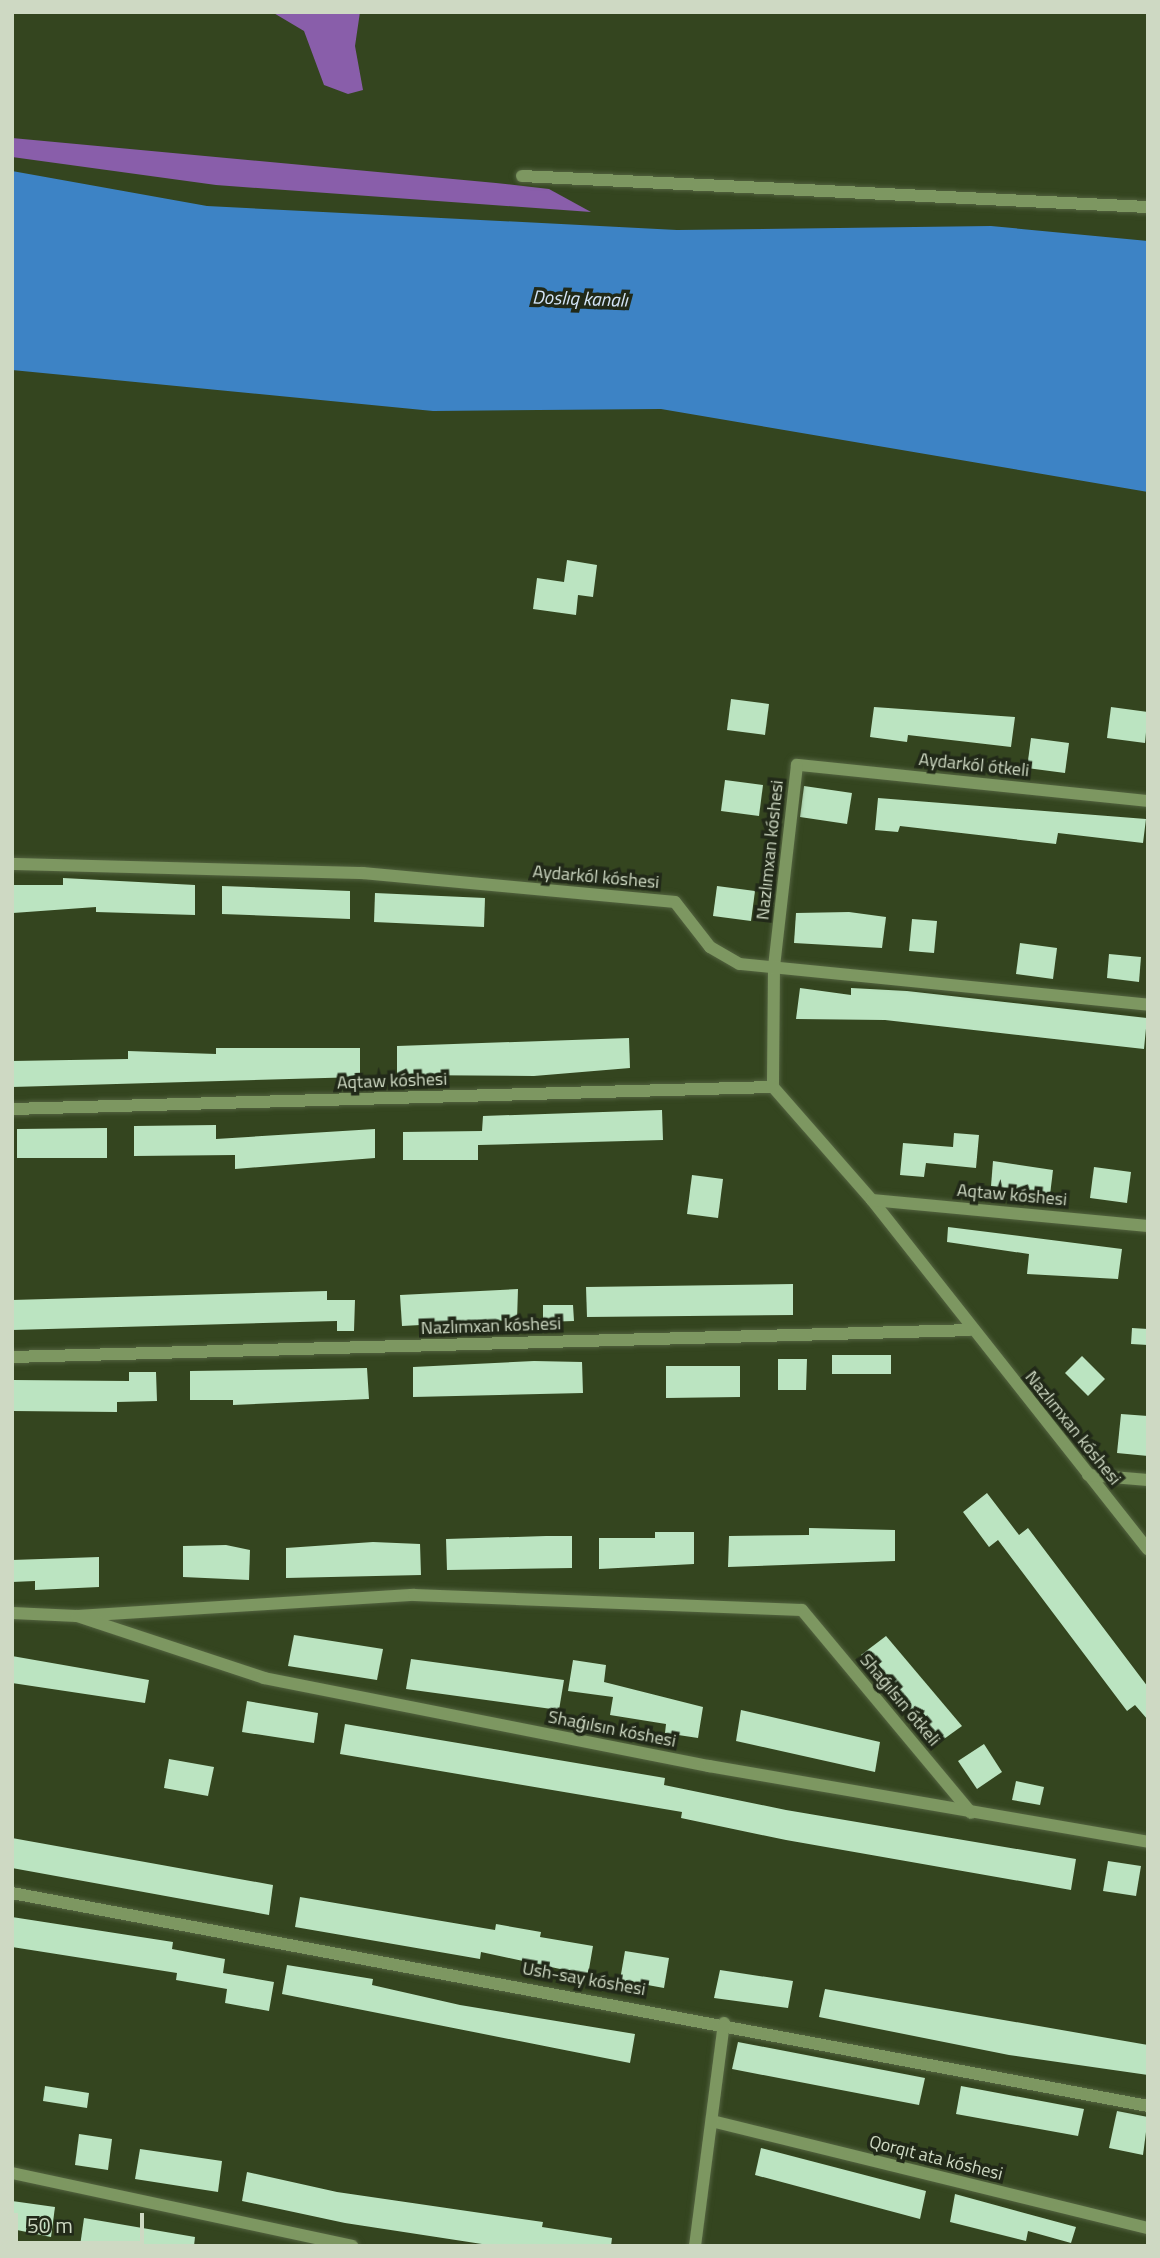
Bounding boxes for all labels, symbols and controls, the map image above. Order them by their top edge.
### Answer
water label: Doslıq kanalı [532,285,628,311]
street label: Aydarkól ótkeli [918,748,1030,782]
street label: Nazlımxan kóshesi [752,779,788,921]
street label: Aydarkól kóshesi [532,861,660,893]
street label: Aqtaw kóshesi [336,1068,448,1094]
street label: Aqtaw kóshesi [956,1179,1068,1211]
street label: Nazlımxan kóshesi [420,1313,562,1339]
street label: Nazlımxan kóshesi [1020,1367,1126,1489]
street label: Shaǵılsın ótkeli [855,1649,945,1751]
street label: Shaǵılsın kóshesi [546,1706,678,1752]
street label: Ush-say kóshesi [521,1958,647,2000]
street label: Qorqıt ata kóshesi [867,2131,1005,2185]
scale bar [18,2198,147,2242]
text: 50 m [27,2209,73,2241]

